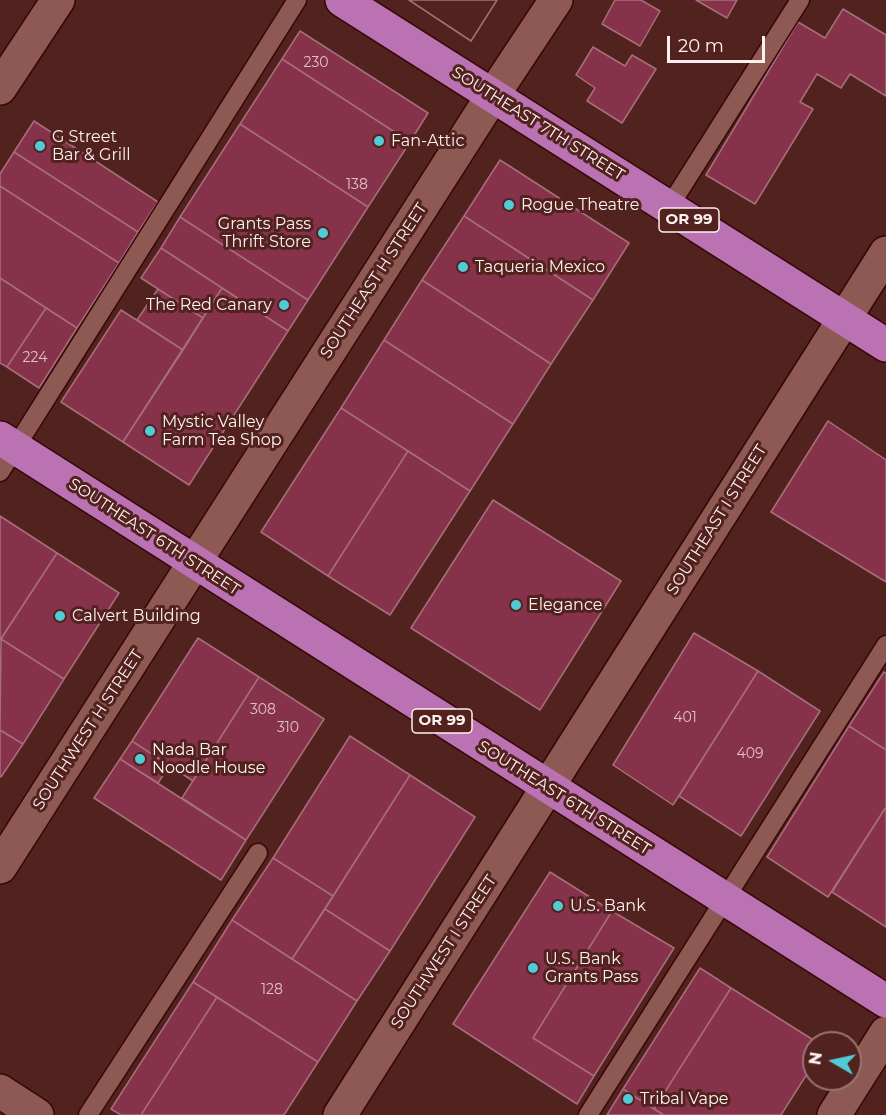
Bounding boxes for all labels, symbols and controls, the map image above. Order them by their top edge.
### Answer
scale bar [670,24,768,62]
text: 20 m [678,35,724,57]
house number: 230 [303,55,329,71]
street label: SOUTHEAST 7TH STREET [448,63,628,185]
place label: G Street Bar & Grill [52,127,131,165]
place label: Fan-Attic [391,131,464,151]
marker: Fan-Attic [372,134,386,148]
marker: G Street Bar & Grill [33,139,47,153]
house number: 138 [346,177,368,193]
place label: Rogue Theatre [521,195,639,215]
marker: Rogue Theatre [502,198,516,212]
street label: SOUTHEAST H STREET [317,200,431,362]
road number: OR 99 [659,208,719,232]
place label: Grants Pass Thrift Store [218,214,311,252]
marker: Grants Pass Thrift Store [316,226,330,240]
place label: Taqueria Mexico [475,257,605,277]
marker: Taqueria Mexico [456,260,470,274]
place label: The Red Canary [146,295,272,315]
marker: The Red Canary [277,298,291,312]
house number: 224 [23,350,47,366]
place label: Mystic Valley Farm Tea Shop [162,412,282,450]
marker: Mystic Valley Farm Tea Shop [143,424,157,438]
street label: SOUTHEAST I STREET [663,441,771,599]
street label: SOUTHEAST 6TH STREET [65,474,243,600]
place label: Elegance [528,595,602,615]
marker: Elegance [509,598,523,612]
place label: Calvert Building [72,606,201,626]
marker: Calvert Building [53,609,67,623]
street label: SOUTHWEST H STREET [29,646,147,814]
house number: 308 [250,702,276,718]
road number: OR 99 [412,709,472,733]
house number: 401 [673,710,697,726]
house number: 310 [277,720,299,736]
street label: SOUTHEAST 6TH STREET [474,737,654,859]
place label: Nada Bar Noodle House [152,740,265,778]
house number: 409 [736,746,764,762]
marker: Nada Bar Noodle House [133,752,147,766]
street label: SOUTHWEST I STREET [387,872,501,1032]
place label: U.S. Bank [570,896,646,916]
marker: U.S. Bank [551,899,565,913]
place label: U.S. Bank Grants Pass [545,949,638,987]
marker: U.S. Bank Grants Pass [526,961,540,975]
house number: 128 [261,982,283,998]
north arrow [802,1031,862,1091]
text: N [805,1051,826,1066]
place label: Tribal Vape [640,1089,729,1109]
marker: Tribal Vape [621,1092,635,1106]

